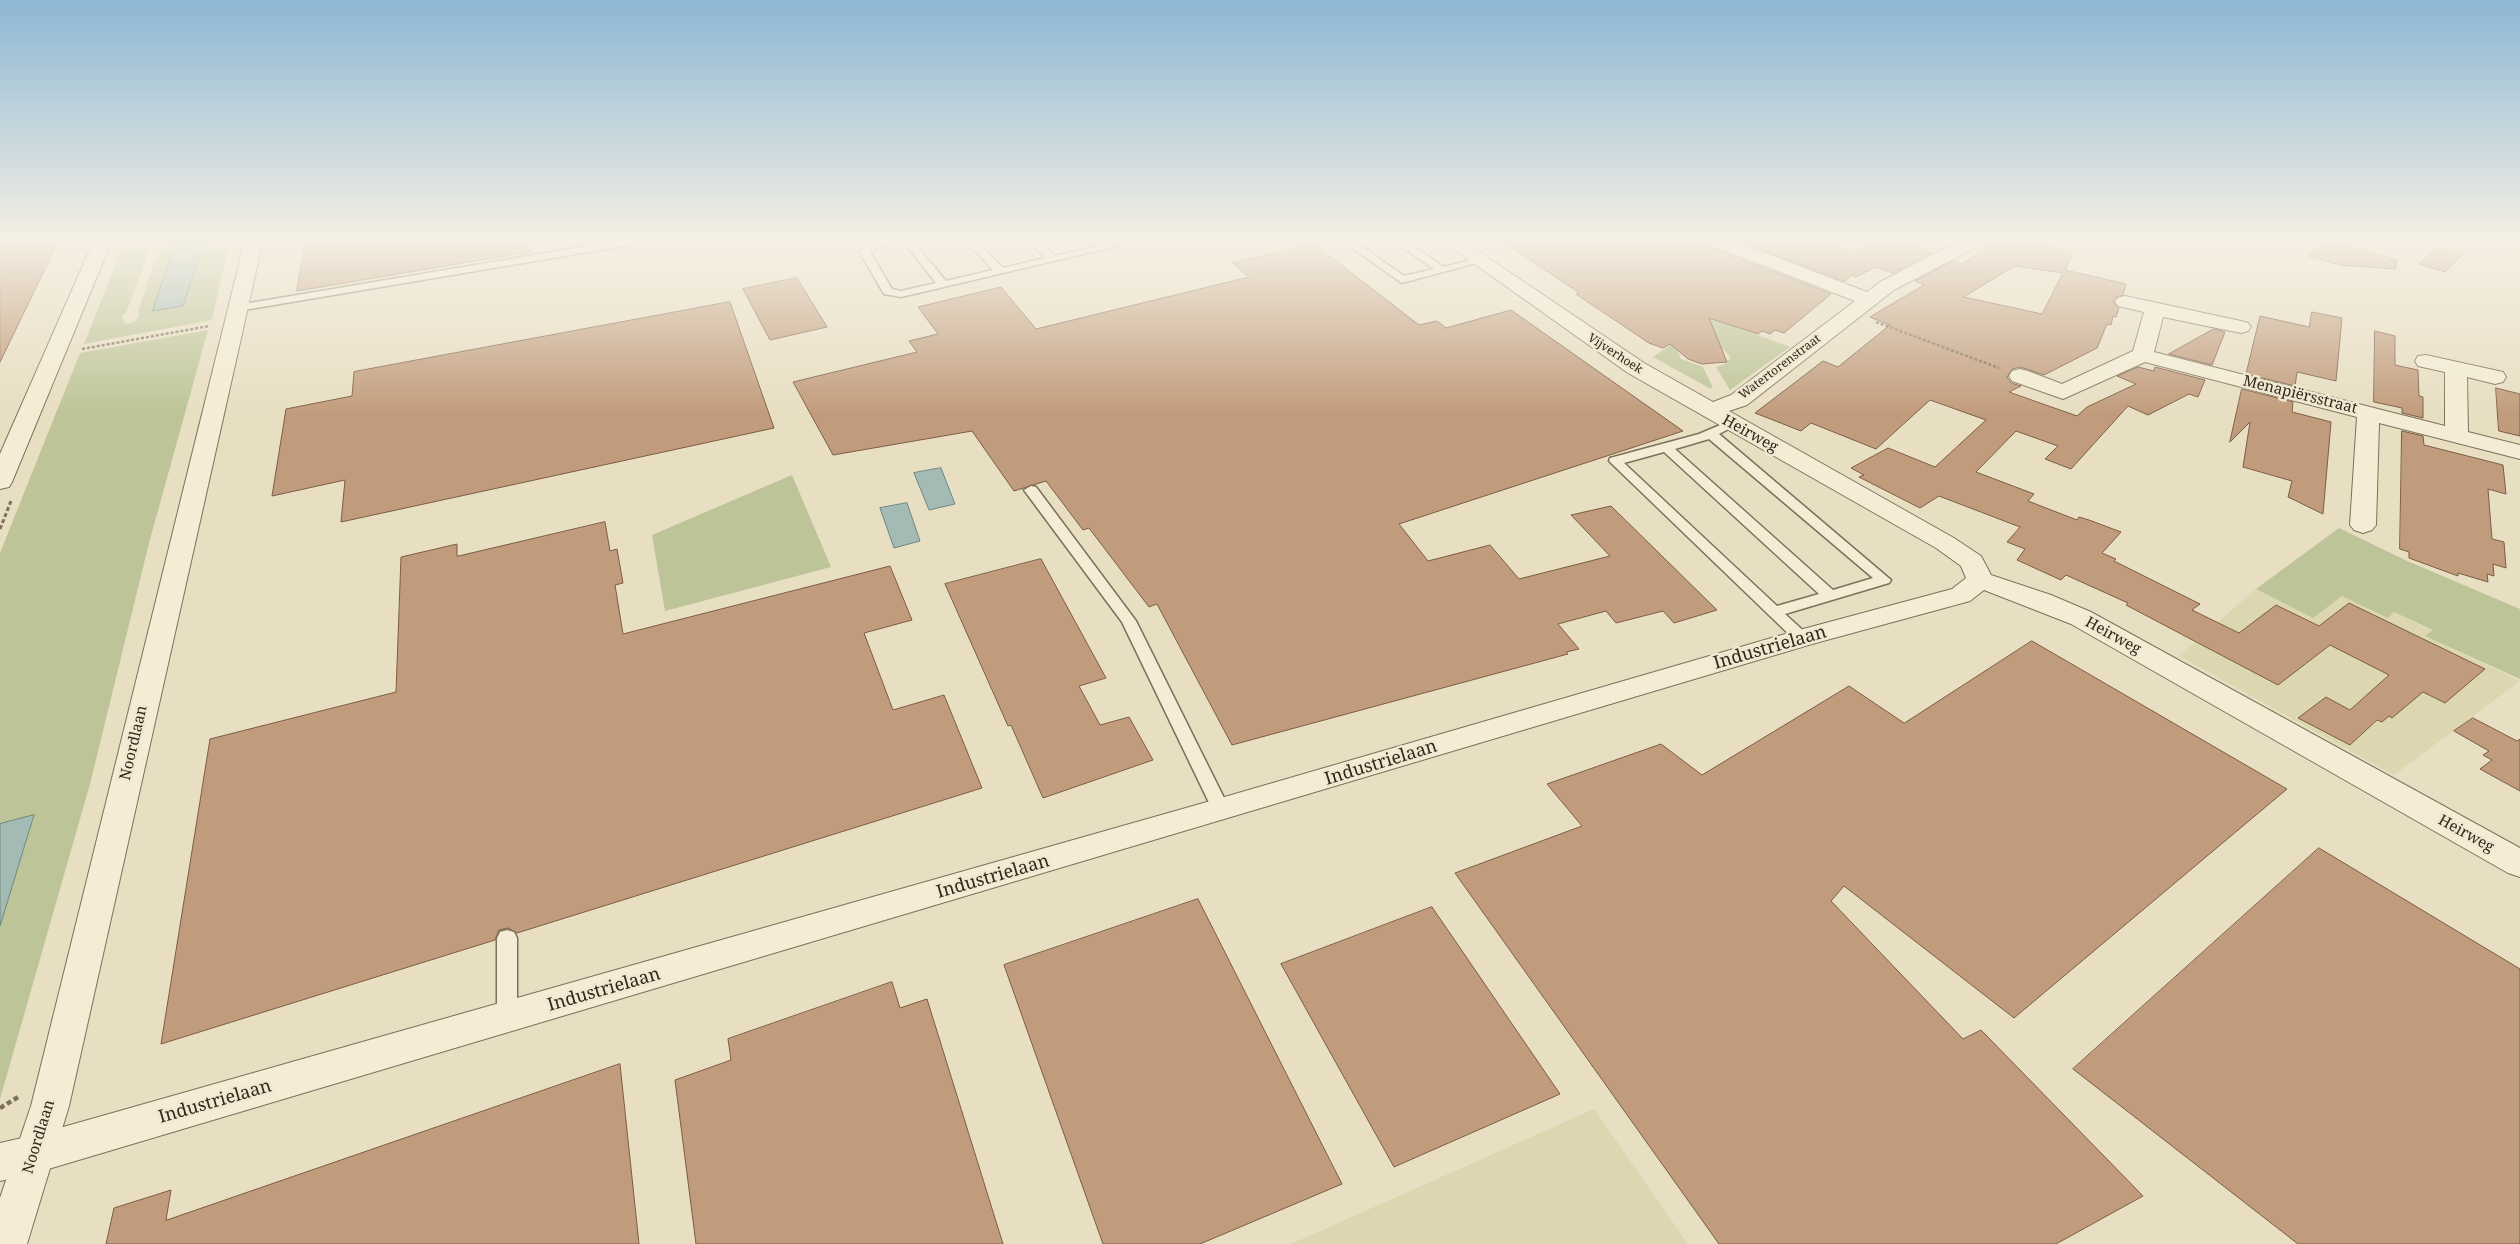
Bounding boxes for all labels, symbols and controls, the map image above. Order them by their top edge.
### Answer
street label: Vijverhoek [1585,331,1645,377]
street label: Watertorenstraat [1736,332,1824,402]
street label: Menapiërsstraat [2241,372,2359,418]
street label: Heirweg [1719,411,1781,457]
street label: Heirweg [2082,613,2144,659]
street label: Industrielaan [1711,622,1829,674]
street label: Noordlaan [117,704,151,782]
street label: Industrielaan [1322,736,1440,790]
street label: Heirweg [2435,811,2497,857]
street label: Industrielaan [934,851,1052,903]
street label: Industrielaan [545,964,663,1016]
street label: Industrielaan [156,1076,274,1128]
street label: Noordlaan [19,1098,59,1176]

